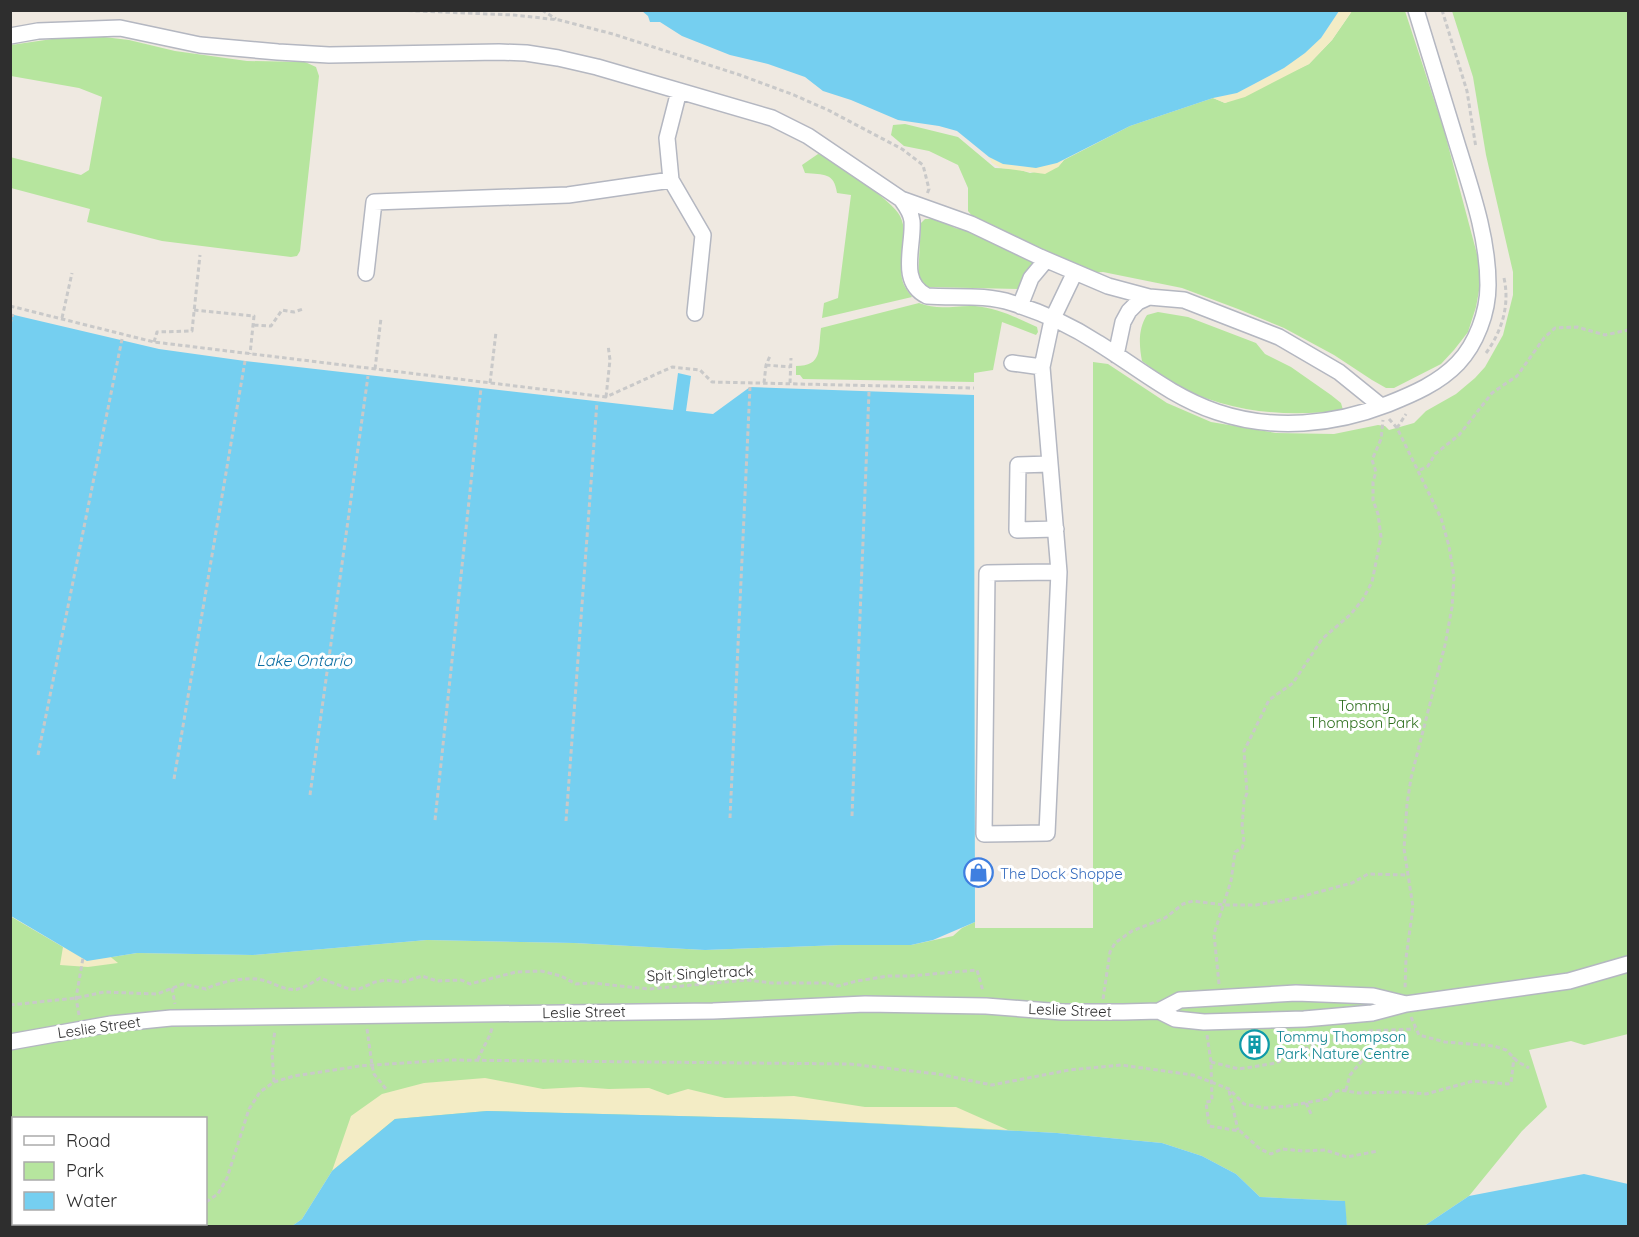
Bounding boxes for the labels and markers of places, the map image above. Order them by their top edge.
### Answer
shop icon: The Dock Shoppe [963,857,995,889]
place label: The Dock Shoppe [1000,864,1123,883]
place label: Tommy Thompson Park Nature Centre [1276,1027,1409,1063]
building icon: Tommy Thompson Park Nature Centre [1239,1029,1271,1061]

